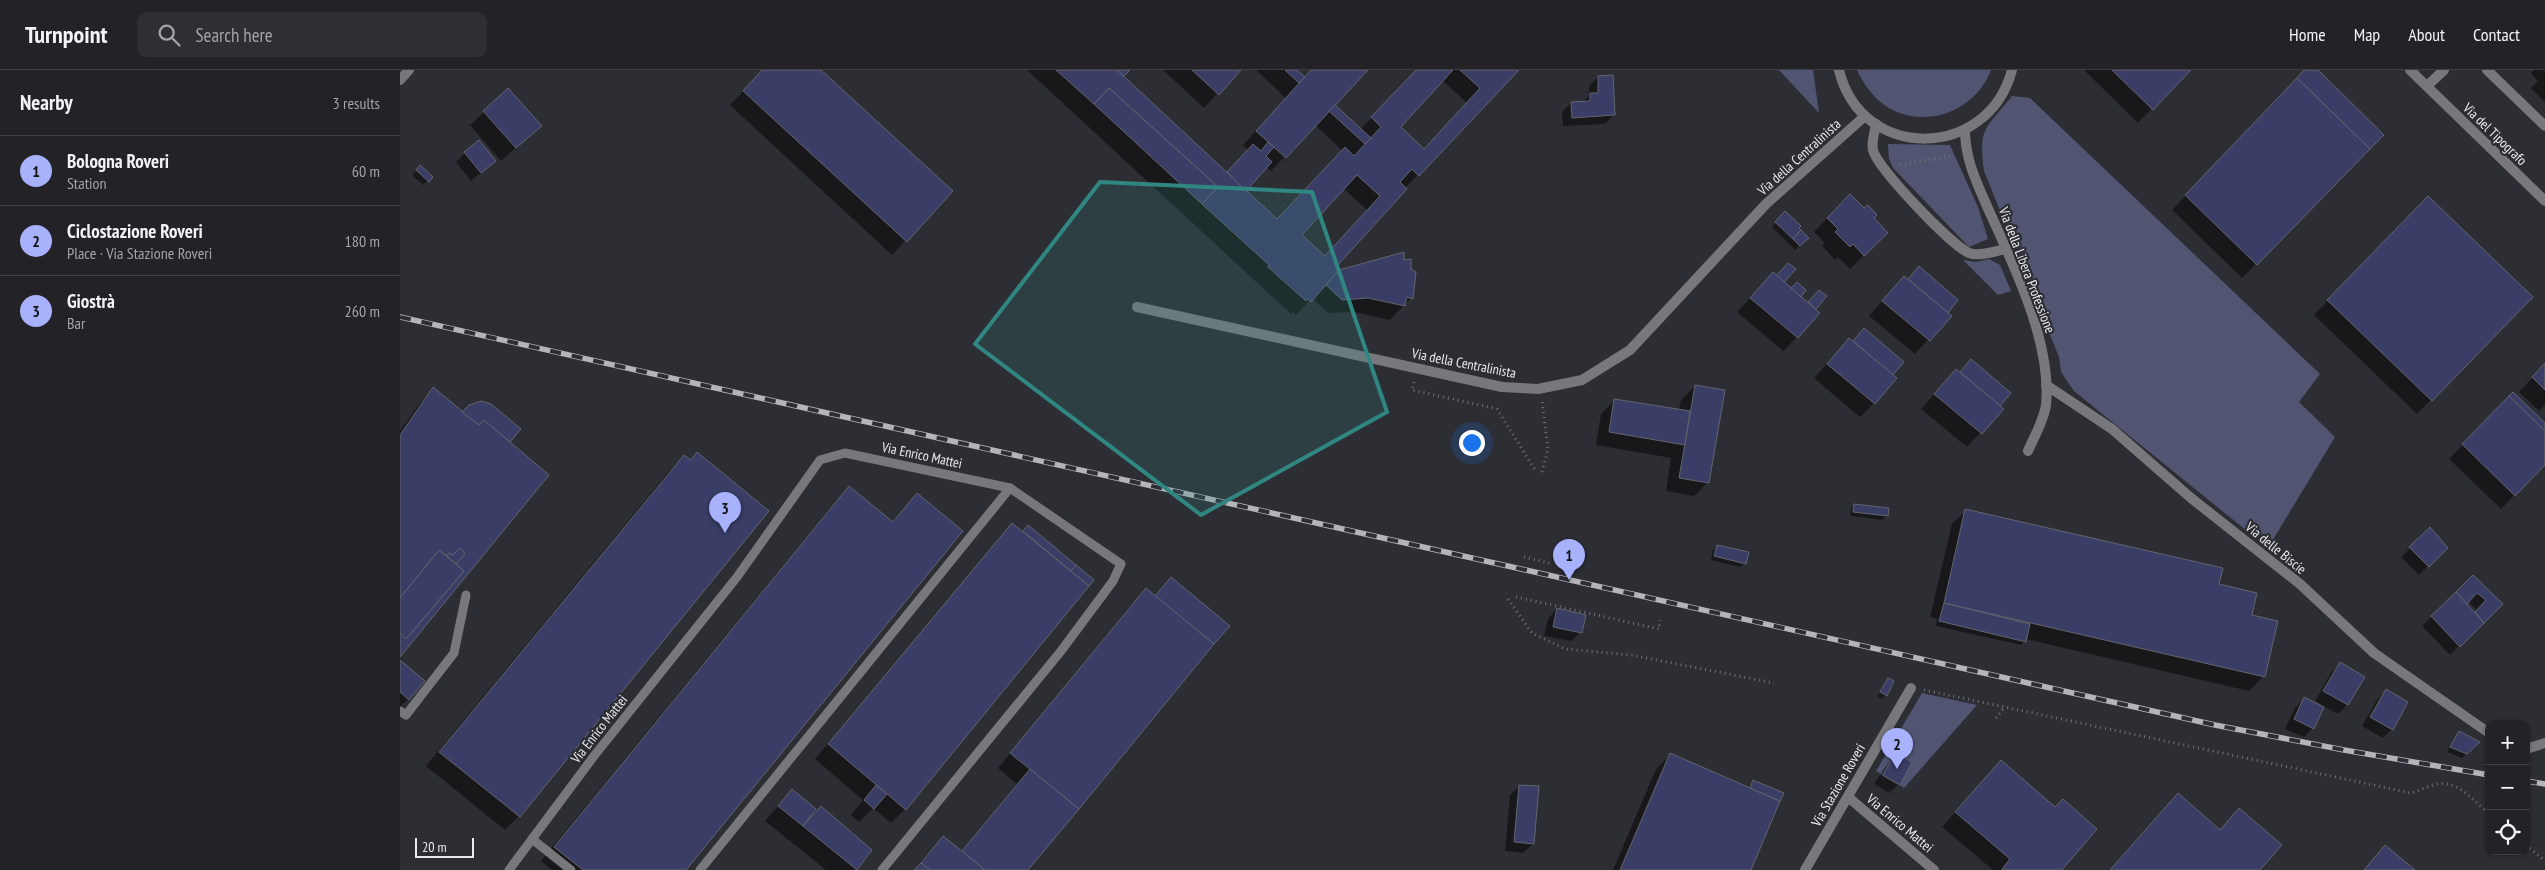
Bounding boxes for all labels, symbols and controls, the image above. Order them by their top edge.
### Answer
search box [137,12,487,57]
text: Turnpoint [25,19,107,50]
icon: search [155,21,183,49]
text: Search here [195,23,273,47]
text: Home [2289,23,2326,46]
text: Map [2354,23,2380,46]
text: About [2408,23,2445,46]
text: Contact [2473,23,2520,46]
text: Nearby [20,89,73,116]
text: 3 results [333,93,380,113]
street label: Via del Tipografo [2458,98,2531,169]
street label: Via della Centralinista [1753,115,1844,200]
text: Bologna Roveri [67,149,169,173]
text: 1 [32,161,40,181]
text: 60 m [352,161,380,181]
text: Station [67,173,106,193]
street label: Via della Libera Professione [1994,203,2059,336]
text: Ciclostazione Roveri [67,219,203,243]
text: 2 [32,231,40,251]
text: 180 m [345,231,380,251]
text: Place · Via Stazione Roveri [67,243,212,263]
text: Giostrà [67,289,115,313]
text: 3 [32,301,40,321]
text: 260 m [345,301,380,321]
text: Bar [67,313,85,333]
street label: Via della Centralinista [1409,344,1518,382]
your location [1459,430,1485,456]
street label: Via Enrico Mattei [879,437,964,472]
pin: 3 [709,492,741,533]
street label: Via delle Biscie [2241,517,2310,578]
pin: 1 [1553,539,1585,580]
street label: Via Enrico Mattei [566,691,631,768]
map controls [2485,720,2530,855]
button: + [2485,720,2530,765]
pin: 2 [1881,728,1913,769]
street label: Via Stazione Roveri [1807,740,1869,831]
button: − [2485,765,2530,810]
street label: Via Enrico Mattei [1862,789,1937,856]
button: locate [2485,810,2530,855]
scale bar [415,835,474,858]
text: 20 m [422,838,447,856]

